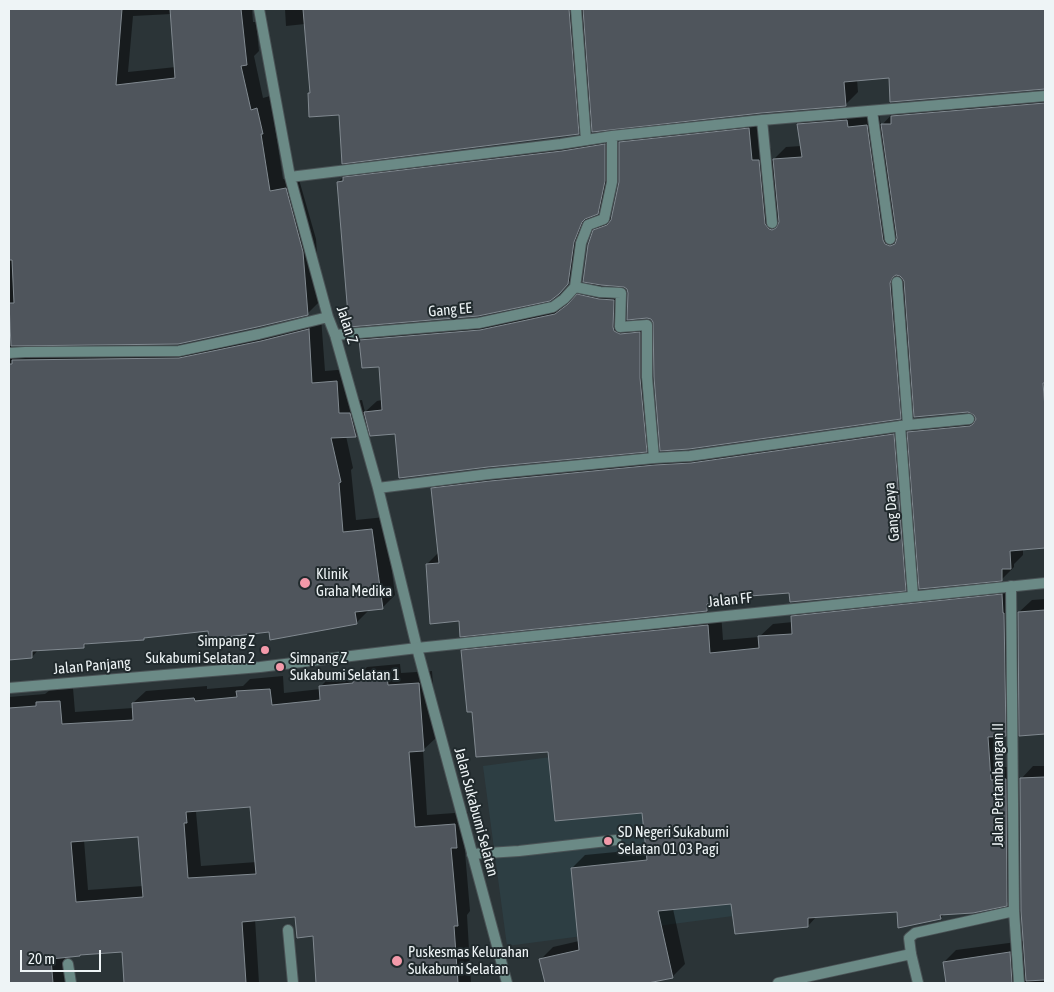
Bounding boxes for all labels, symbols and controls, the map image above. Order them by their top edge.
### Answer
street label: Gang EE [428,299,472,321]
street label: Jalan Z [332,304,362,346]
street label: Gang Daya [880,482,904,542]
place label: Klinik Graha Medika [316,565,392,600]
marker: Klinik Graha Medika [298,576,312,590]
street label: Jalan FF [707,589,753,611]
place label: Simpang Z Sukabumi Selatan 2 [145,632,255,667]
marker: Simpang Z Sukabumi Selatan 2 [259,644,271,656]
place label: Simpang Z Sukabumi Selatan 1 [290,649,400,684]
street label: Jalan Panjang [53,654,131,678]
marker: Simpang Z Sukabumi Selatan 1 [274,661,286,673]
street label: Jalan Pertambangan II [989,723,1007,847]
street label: Jalan Sukabumi Selatan [450,746,502,878]
place label: SD Negeri Sukabumi Selatan 01 03 Pagi [618,823,729,858]
marker: SD Negeri Sukabumi Selatan 01 03 Pagi [602,835,614,847]
scale bar [22,940,104,972]
place label: Puskesmas Kelurahan Sukabumi Selatan [408,943,529,978]
text: 20 m [28,950,55,967]
marker: Puskesmas Kelurahan Sukabumi Selatan [390,954,404,968]

